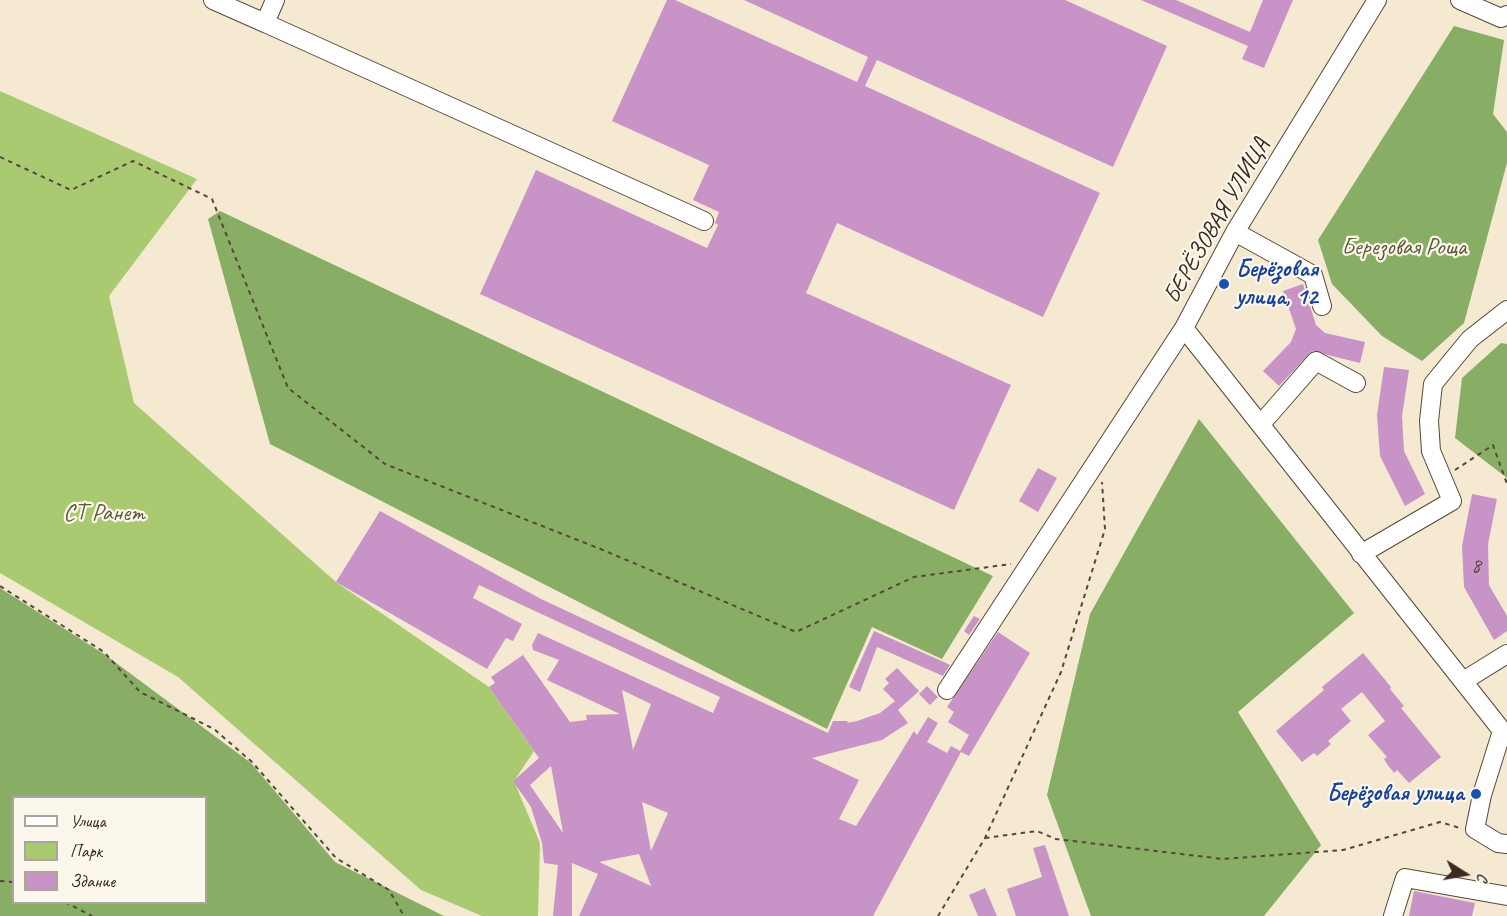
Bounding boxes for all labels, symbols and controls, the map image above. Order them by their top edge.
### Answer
street label: БЕРЁЗОВАЯ УЛИЦА [1158,133,1276,309]
park label: Березовая Роща [1342,234,1466,262]
place label: Берёзовая улица, 12 [1236,256,1318,312]
marker: Берёзовая улица, 12 [1217,277,1231,291]
park label: СТ Ранет [63,500,145,528]
house number: 8 [1471,553,1481,579]
place label: Берёзовая улица [1327,780,1464,808]
marker: Берёзовая улица [1469,787,1483,801]
legend [12,796,207,904]
text: Улица [70,810,106,832]
text: Парк [70,840,102,862]
north arrow [1435,844,1495,904]
text: Здание [70,870,115,892]
text: С [1472,872,1493,883]

